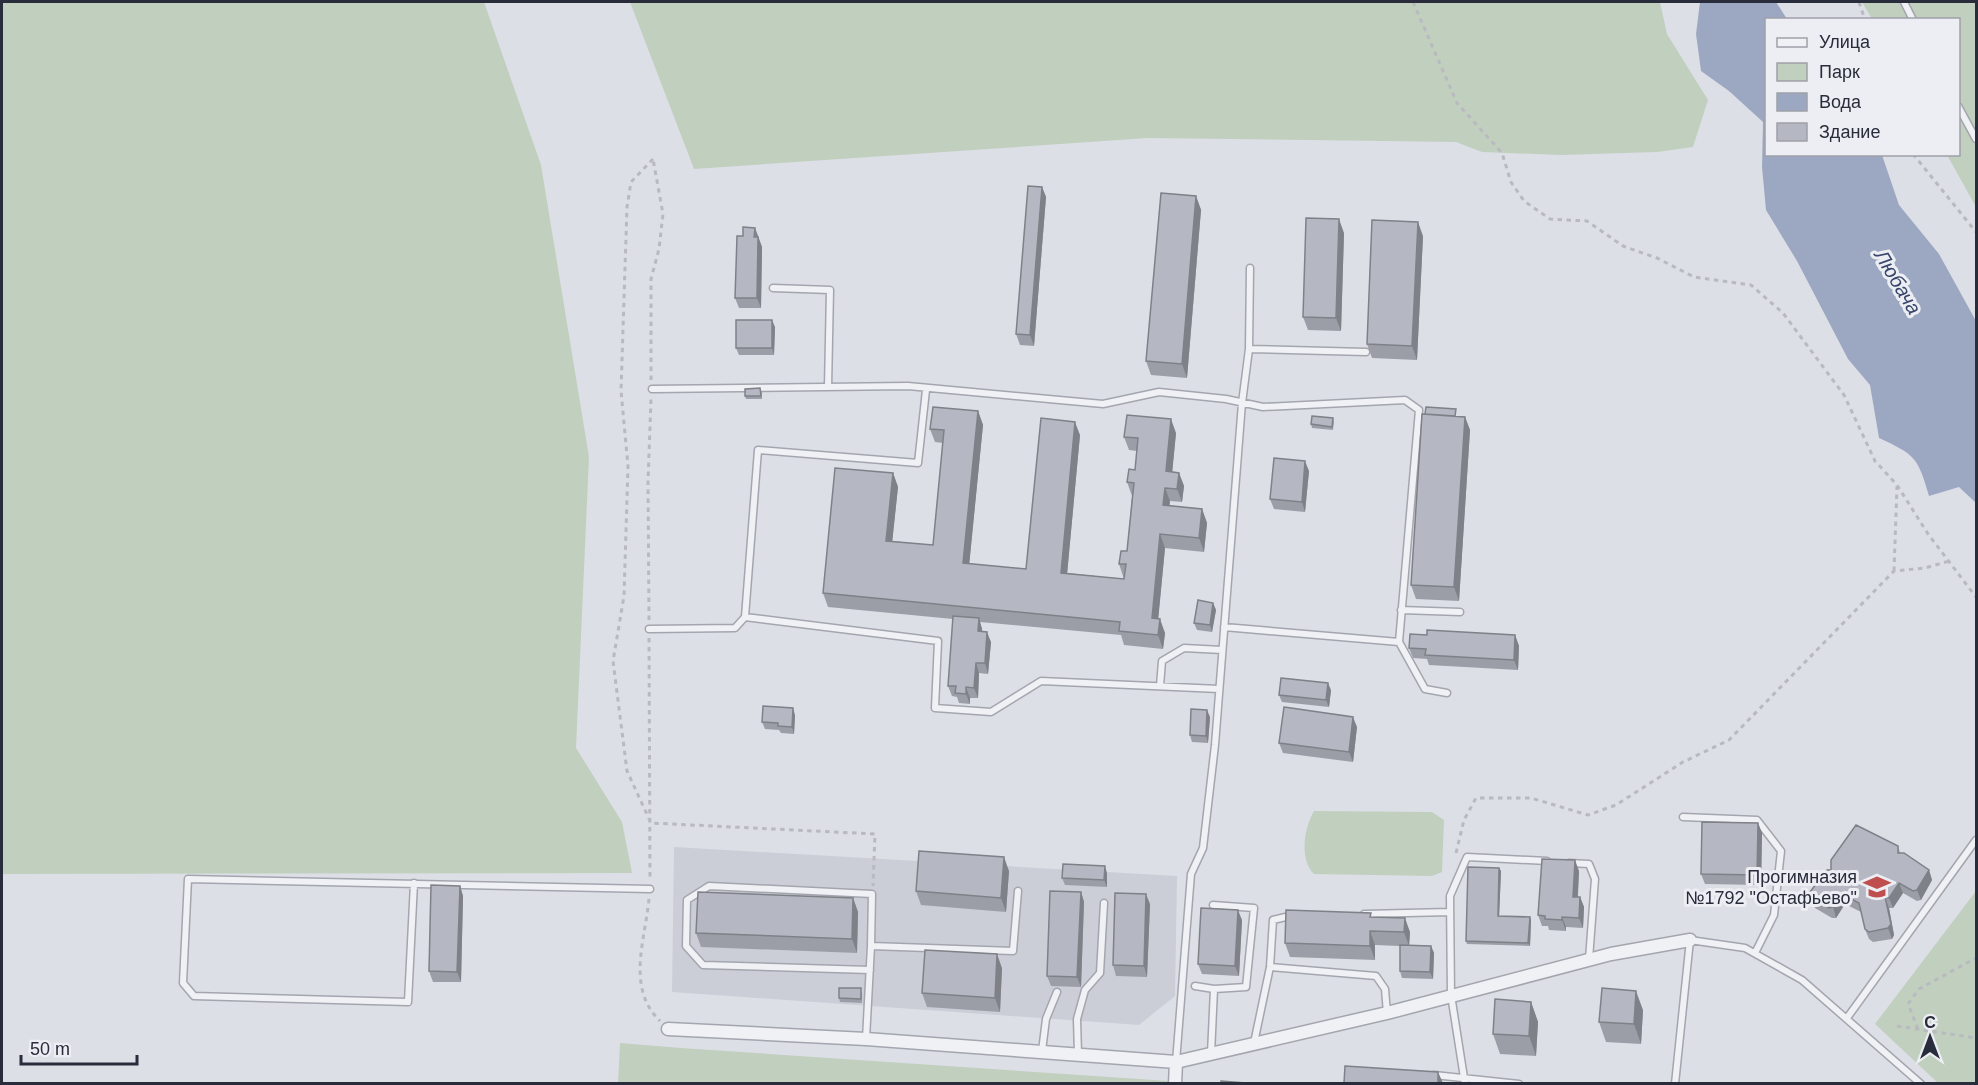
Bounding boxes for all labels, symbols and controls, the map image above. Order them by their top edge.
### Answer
legend [1765,18,1960,156]
text: Улица [1819,32,1871,52]
text: Парк [1819,62,1860,82]
text: Вода [1819,92,1862,112]
text: Здание [1819,122,1880,142]
water label: Любача [1869,244,1926,318]
place label: Прогимназия №1792 "Остафьево" [1685,867,1857,908]
school or university icon: Прогимназия №1792 "Остафьево" [1862,872,1892,902]
north arrow [1900,1007,1960,1067]
text: С [1924,1014,1936,1031]
scale bar [21,1028,136,1066]
text: 50 m [30,1039,70,1059]

